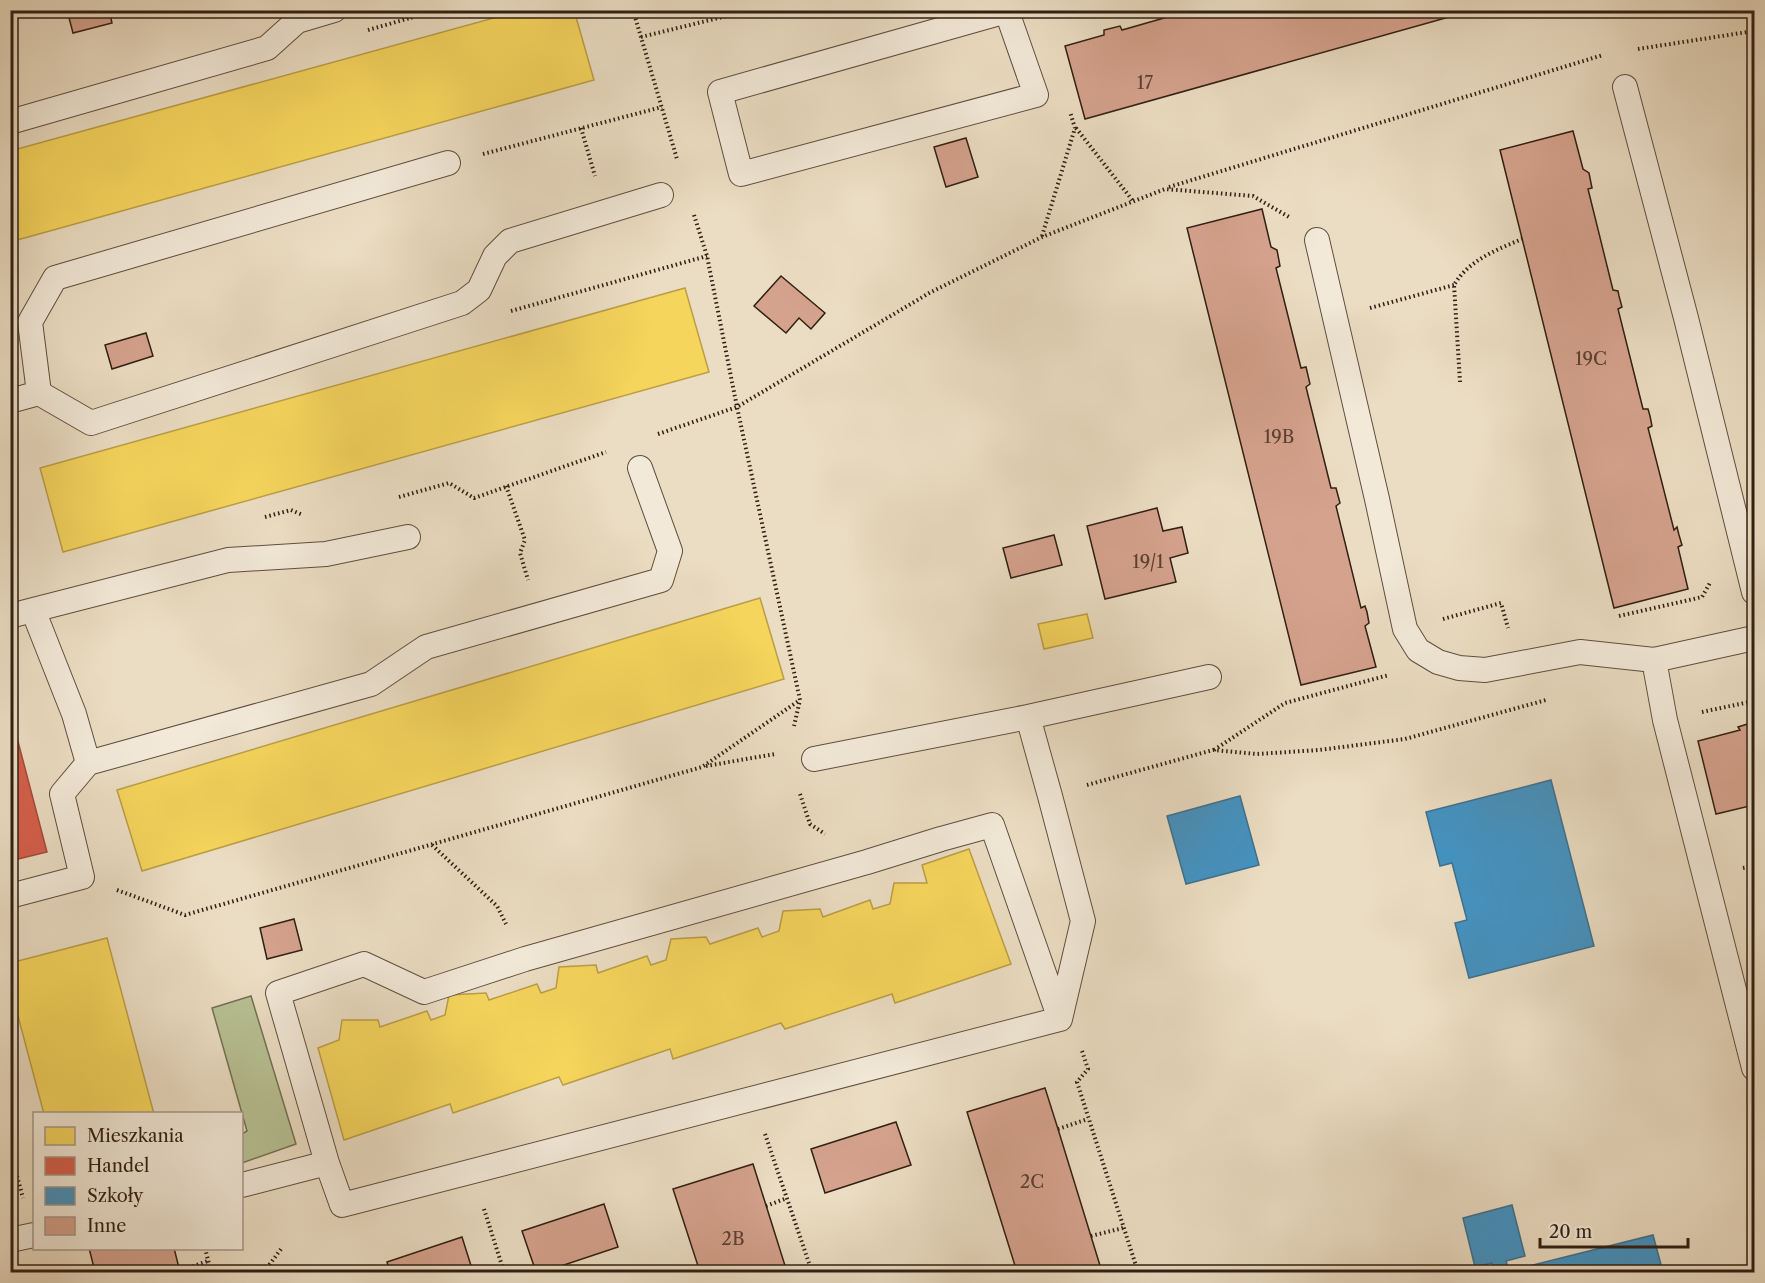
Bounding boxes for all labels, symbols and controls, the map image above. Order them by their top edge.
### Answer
house number: 17 [1137,72,1153,94]
house number: 19C [1575,348,1607,370]
house number: 19B [1264,426,1294,448]
house number: 19/1 [1132,551,1164,573]
legend [33,1112,243,1250]
text: Mieszkania [87,1125,184,1147]
text: Handel [87,1155,149,1177]
house number: 2C [1020,1171,1044,1193]
text: Szkoły [87,1185,144,1207]
scale bar [1540,1211,1688,1249]
text: Inne [87,1215,126,1237]
text: 20 m [1549,1221,1593,1243]
house number: 2B [722,1228,744,1250]

